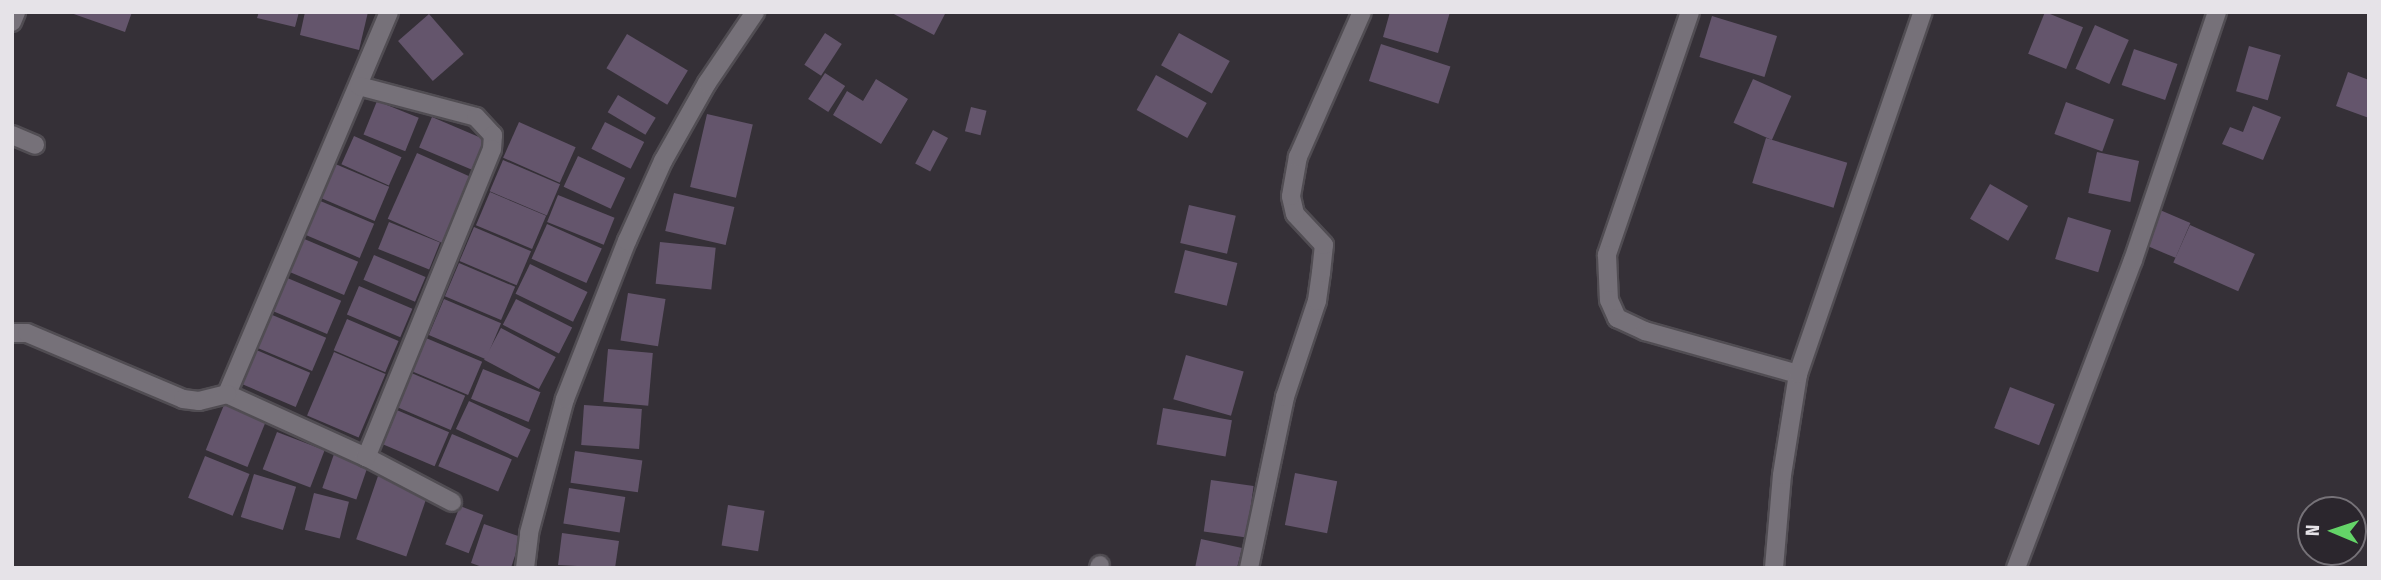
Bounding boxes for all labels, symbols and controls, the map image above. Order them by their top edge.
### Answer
north arrow [2297,496,2367,566]
text: N [2301,524,2324,536]

